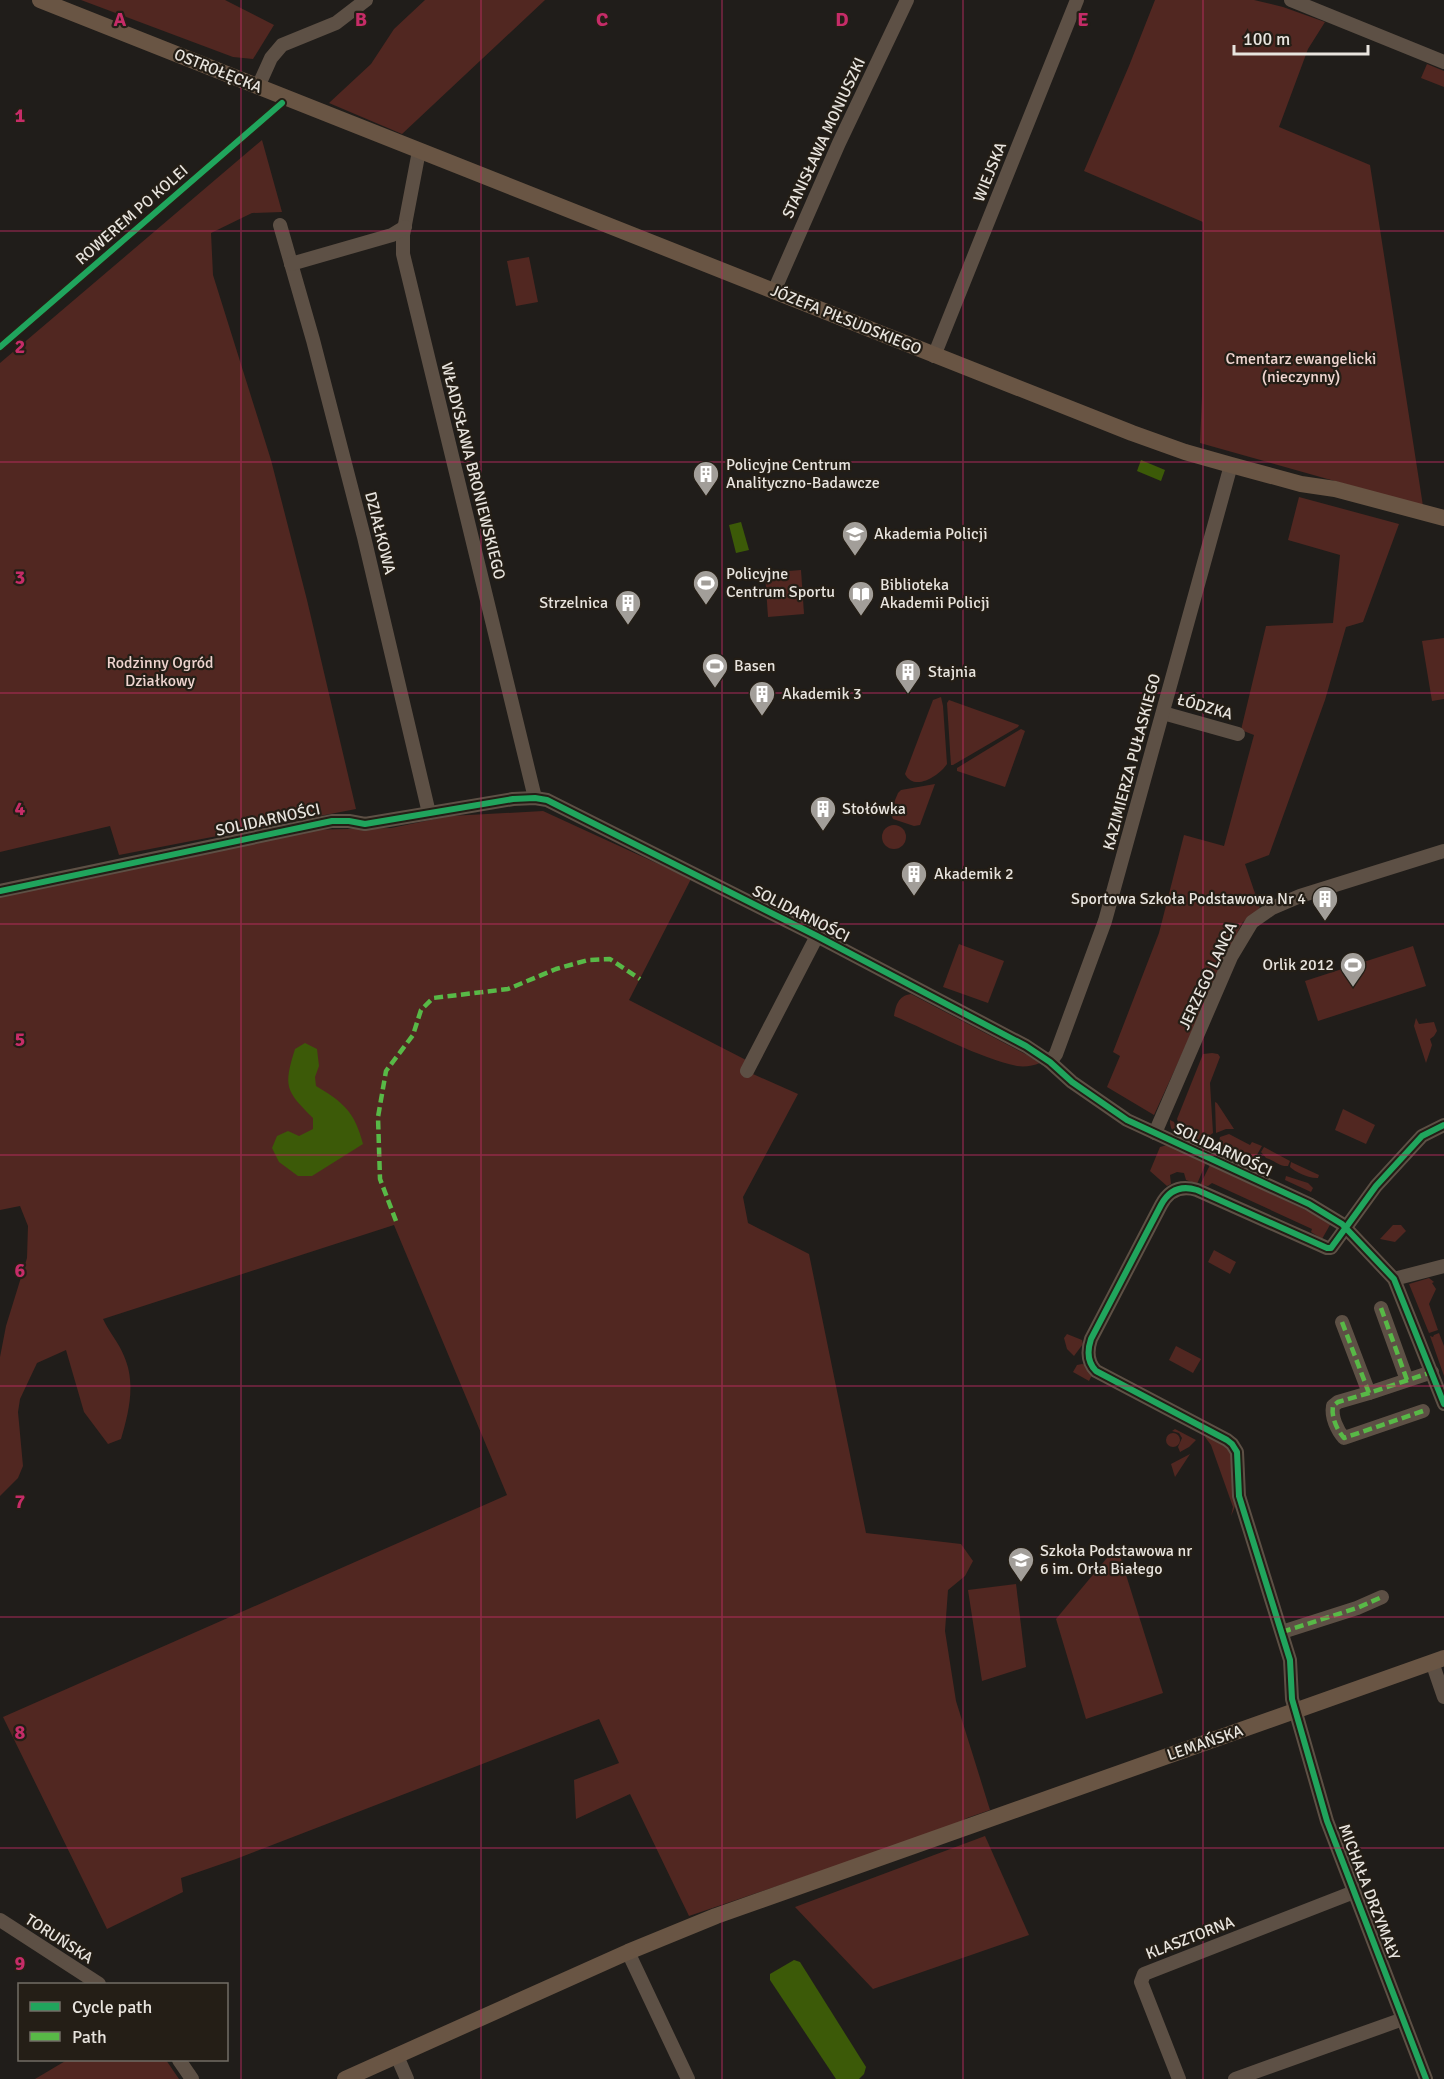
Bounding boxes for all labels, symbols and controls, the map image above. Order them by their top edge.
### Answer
text: A [114,7,127,32]
text: B [355,7,367,32]
text: C [596,7,608,32]
text: D [835,7,849,32]
text: E [1077,7,1089,32]
scale bar [1234,18,1368,56]
text: 100 m [1243,28,1290,50]
street label: OSTROŁĘCKA [171,44,265,98]
street label: STANISŁAWA MONIUSZKI [778,54,870,222]
text: 1 [15,103,26,128]
street label: WIEJSKA [969,139,1011,205]
street label: ROWEREM PO KOLEI [72,161,192,269]
street label: JÓZEFA PIŁSUDSKIEGO [768,281,924,359]
text: 2 [15,334,25,359]
park label: Cmentarz ewangelicki (nieczynny) [1226,349,1376,387]
street label: WŁADYSŁAWA BRONIEWSKIEGO [436,360,510,582]
place label: Policyjne Centrum Analityczno-Badawcze [726,455,880,493]
building icon: Policyjne Centrum Analityczno-Badawcze [691,459,721,497]
street label: DZIAŁKOWA [360,490,400,577]
school or university icon: Akademia Policji [840,519,870,557]
place label: Akademia Policji [874,524,987,544]
place label: Policyjne Centrum Sportu [726,564,835,602]
text: 3 [15,565,25,590]
sports icon: Policyjne Centrum Sportu [691,568,721,606]
place label: Biblioteka Akademii Policji [880,575,990,613]
library icon: Biblioteka Akademii Policji [846,579,876,617]
building icon: Strzelnica [613,588,643,626]
place label: Strzelnica [539,593,608,613]
sports icon: Basen [700,651,730,689]
park label: Rodzinny Ogród Działkowy [106,653,214,691]
place label: Basen [734,656,776,676]
building icon: Stajnia [893,657,923,695]
place label: Stajnia [928,662,976,682]
street label: KAZIMIERZA PUŁASKIEGO [1099,671,1165,853]
building icon: Akademik 3 [747,679,777,717]
place label: Akademik 3 [782,684,862,704]
street label: ŁÓDZKA [1175,690,1235,725]
building icon: Stołówka [808,794,838,832]
text: 4 [15,796,26,821]
street label: SOLIDARNOŚCI [214,799,322,841]
place label: Stołówka [842,799,906,819]
building icon: Akademik 2 [899,859,929,897]
place label: Akademik 2 [934,864,1014,884]
street label: SOLIDARNOŚCI [749,881,853,947]
building icon: Sportowa Szkoła Podstawowa Nr 4 [1310,884,1340,922]
place label: Sportowa Szkoła Podstawowa Nr 4 [1071,889,1306,909]
street label: JERZEGO LANCA [1174,919,1242,1033]
sports icon: Orlik 2012 [1338,950,1368,988]
place label: Orlik 2012 [1263,955,1334,975]
text: 5 [15,1027,25,1052]
street label: SOLIDARNOŚCI [1171,1118,1275,1182]
text: 6 [15,1258,26,1283]
text: 7 [15,1489,26,1514]
place label: Szkoła Podstawowa nr 6 im. Orła Białego [1040,1541,1192,1579]
school or university icon: Szkoła Podstawowa nr 6 im. Orła Białego [1006,1545,1036,1583]
text: 8 [15,1720,26,1745]
street label: LEMAŃSKA [1164,1721,1246,1765]
street label: MICHAŁA DRZYMAŁY [1334,1821,1404,1963]
street label: TORUŃSKA [21,1910,97,1968]
street label: KLASZTORNA [1143,1912,1237,1964]
text: 9 [15,1951,26,1976]
legend [18,1983,228,2061]
text: Cycle path [72,1996,152,2018]
text: Path [72,2026,107,2048]

